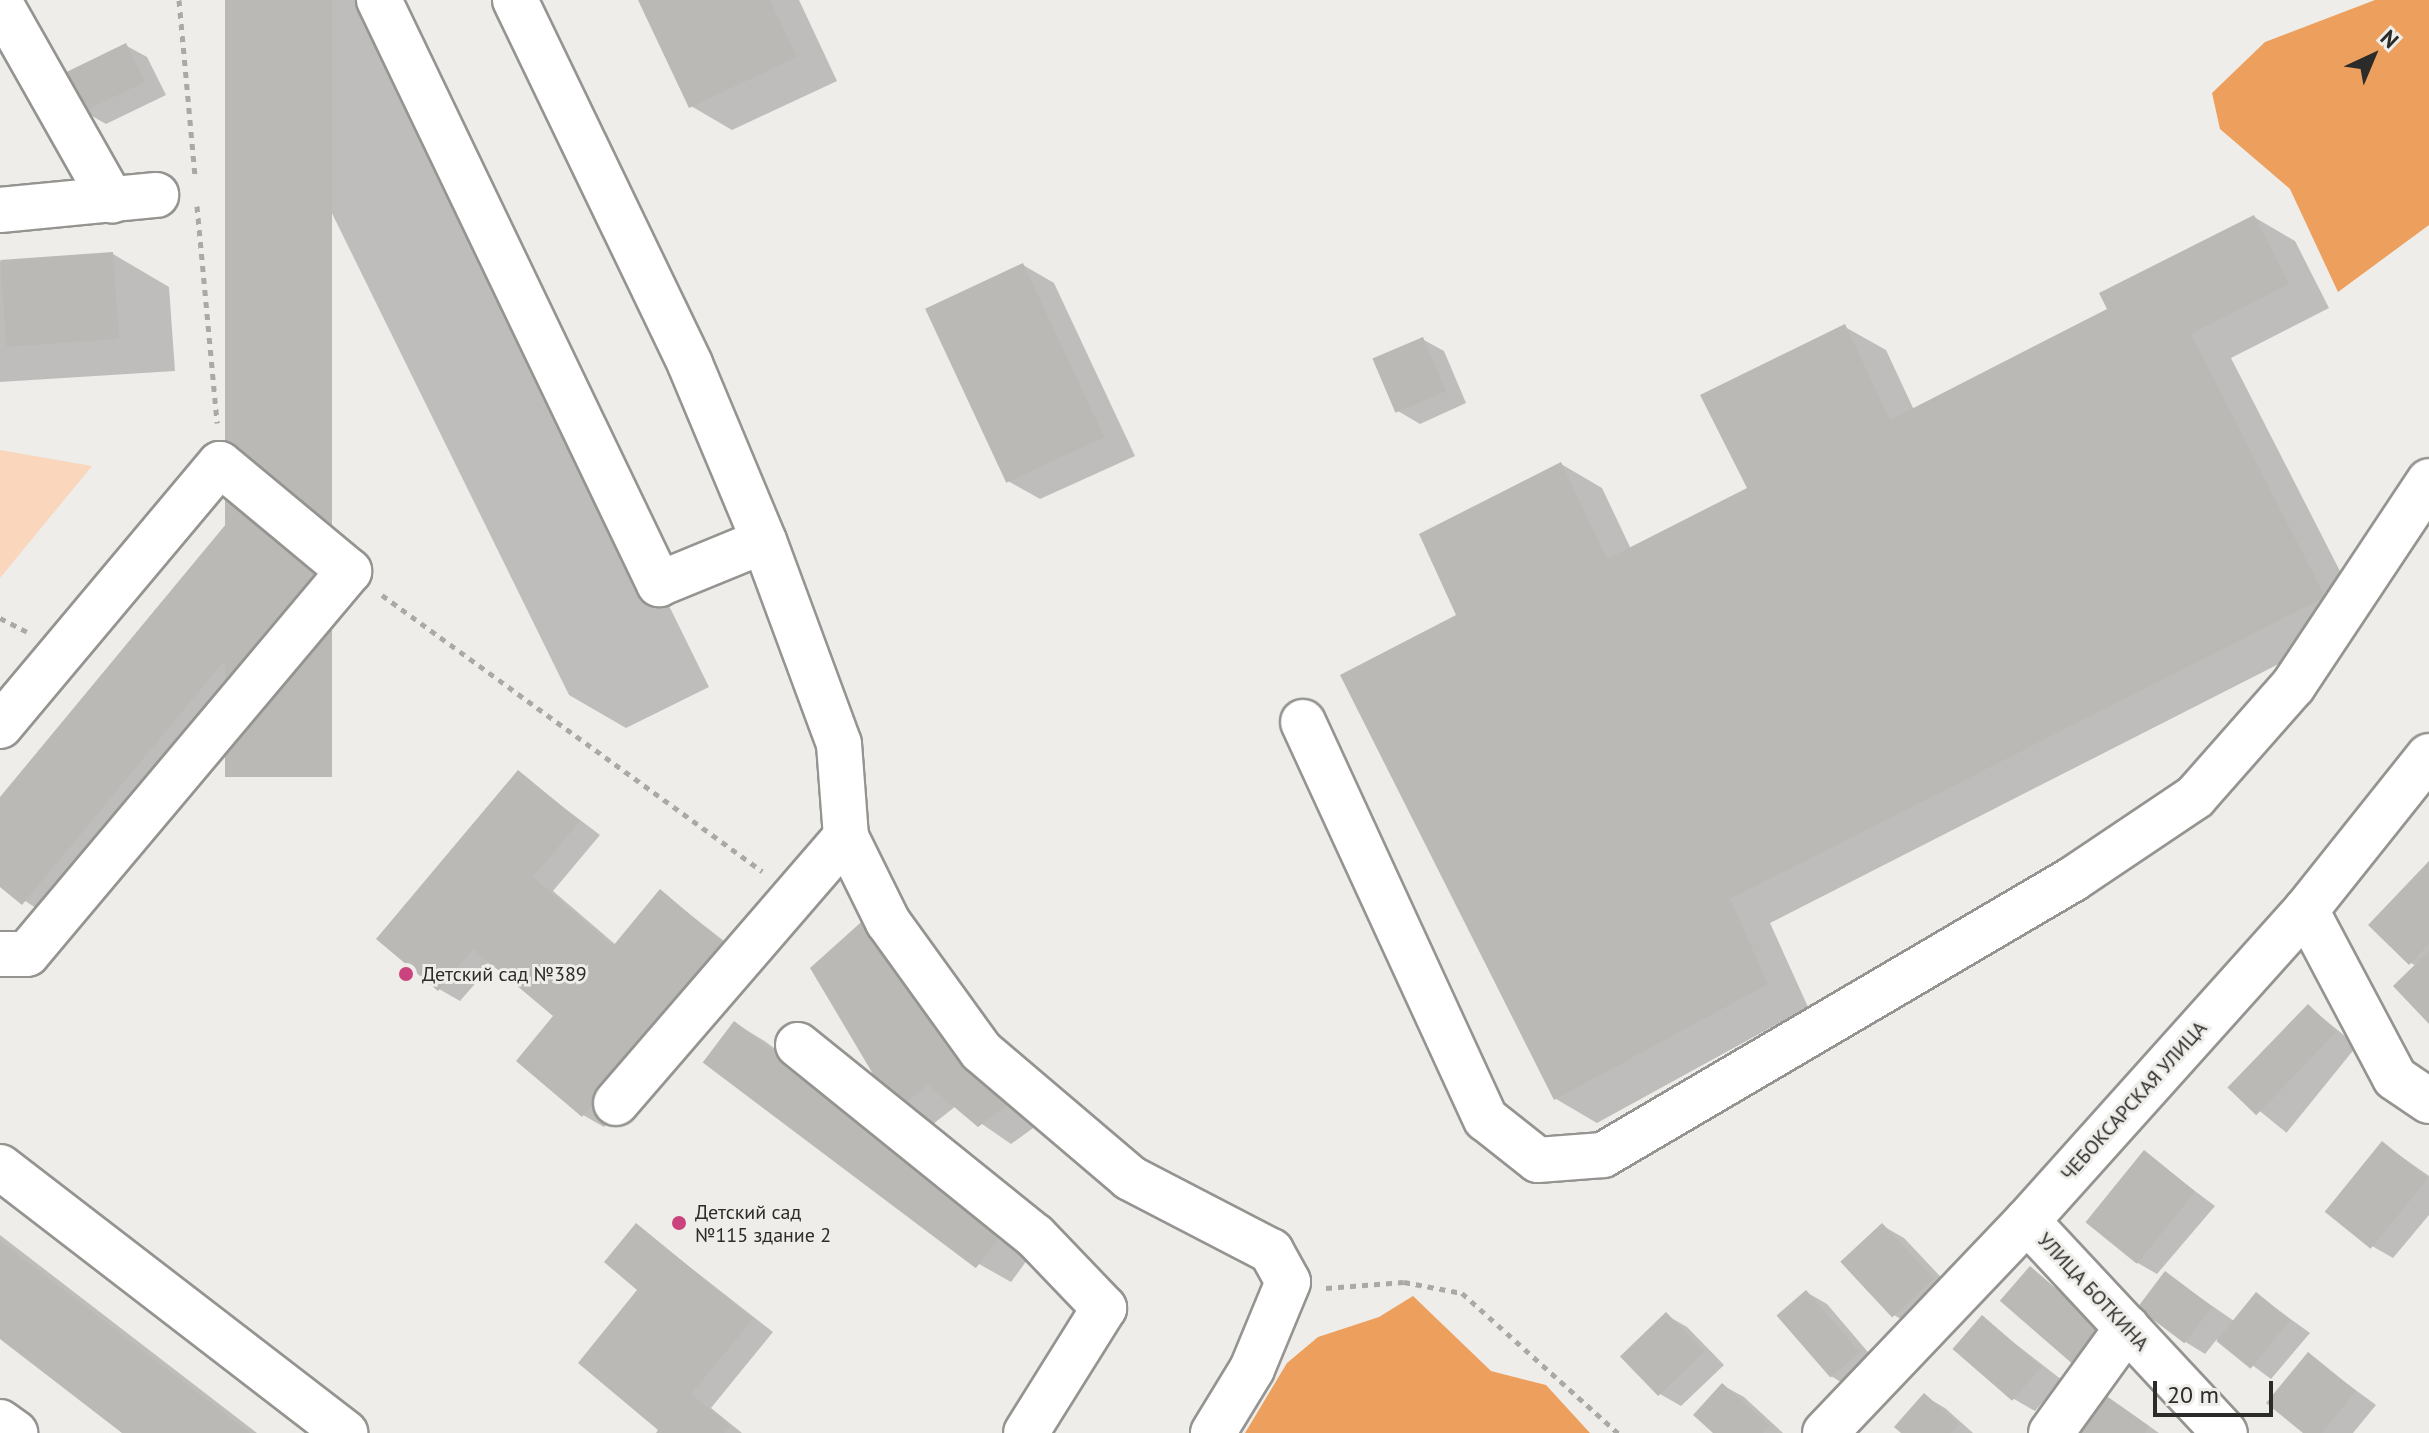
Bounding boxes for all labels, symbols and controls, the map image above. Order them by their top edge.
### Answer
north arrow [2333,16,2413,96]
text: N [2375,24,2405,54]
place label: Детский сад №389 [422,962,587,986]
marker: Детский сад №389 [397,965,415,983]
street label: ЧЕБОКСАРСКАЯ УЛИЦА [2056,1016,2212,1186]
place label: Детский сад №115 здание 2 [695,1200,831,1247]
marker: Детский сад №115 здание 2 [670,1214,688,1232]
street label: УЛИЦА БОТКИНА [2032,1228,2154,1356]
scale bar [2157,1365,2277,1415]
text: 20 m [2167,1379,2219,1410]

